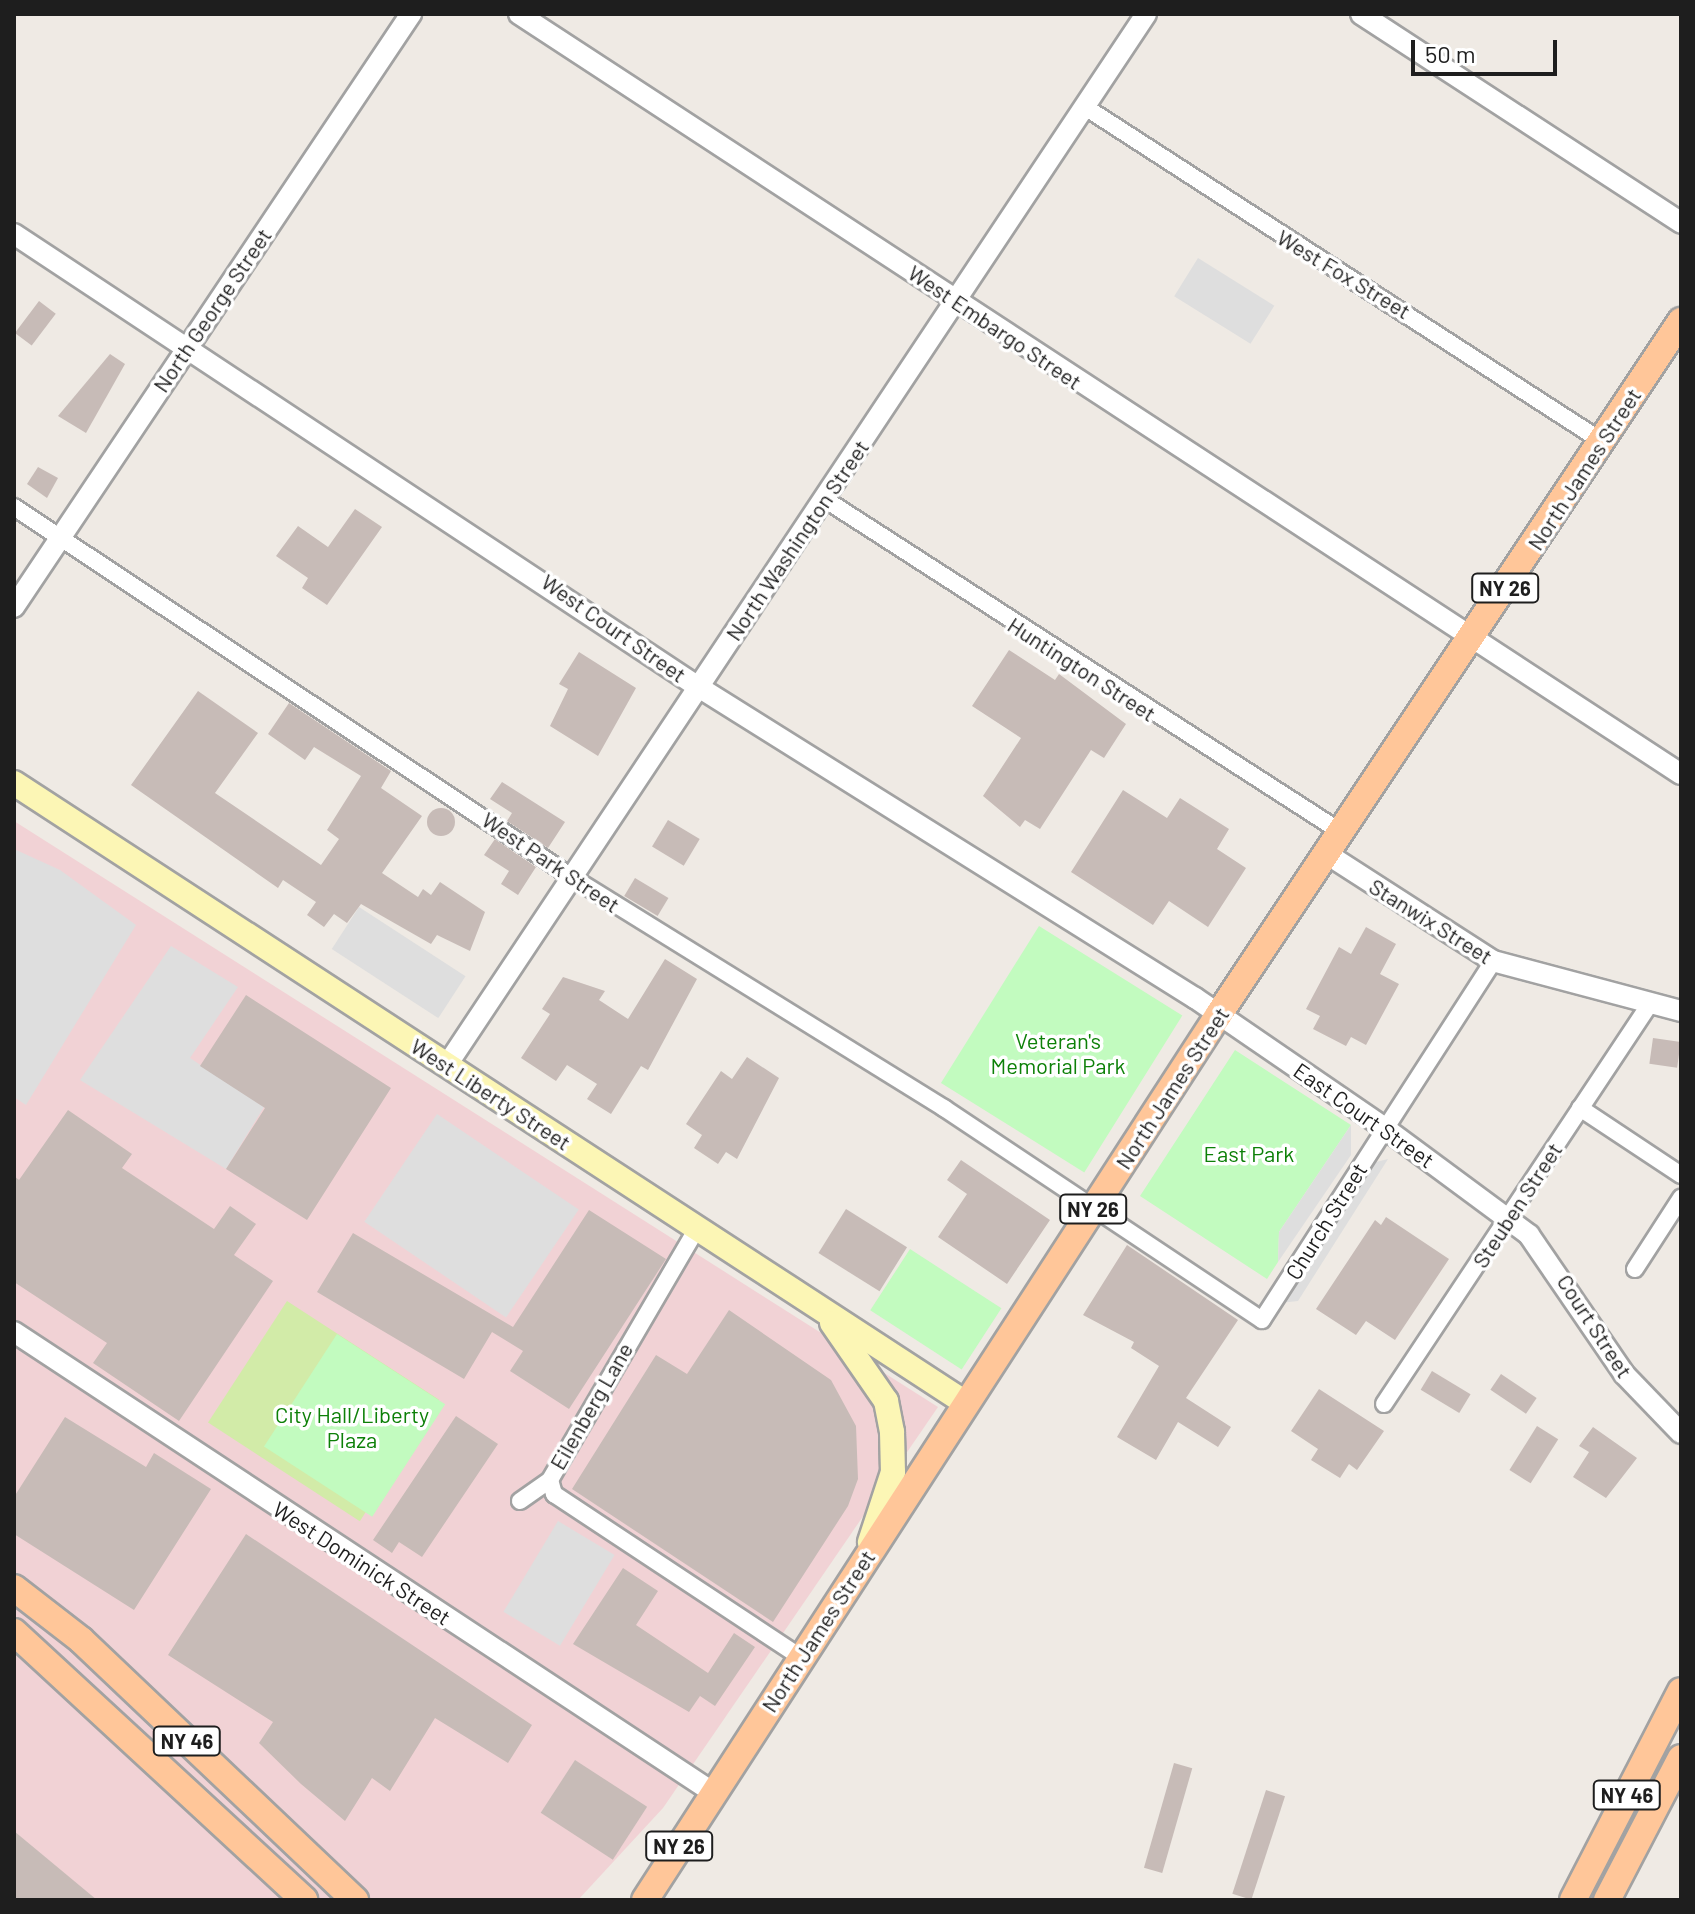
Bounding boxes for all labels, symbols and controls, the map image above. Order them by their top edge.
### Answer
scale bar [1415,24,1561,74]
text: 50 m [1425,39,1476,68]
street label: North George Street [147,223,277,397]
street label: West Fox Street [1272,224,1416,324]
street label: West Embargo Street [903,259,1087,395]
street label: North James Street [1522,383,1646,555]
street label: North Washington Street [720,435,874,645]
street label: West Court Street [537,568,691,688]
road number: NY 26 [1471,572,1539,604]
street label: Huntington Street [1003,611,1161,727]
street label: West Park Street [477,806,625,918]
street label: Stanwix Street [1365,873,1497,969]
street label: North James Street [1110,1002,1234,1174]
park label: Veteran's Memorial Park [990,1027,1126,1078]
street label: West Liberty Street [406,1032,576,1156]
street label: East Court Street [1289,1057,1439,1173]
street label: Steuben Street [1467,1137,1567,1273]
park label: East Park [1204,1141,1294,1167]
street label: Church Street [1280,1158,1372,1284]
road number: NY 26 [1059,1193,1127,1225]
street label: Court Street [1552,1269,1638,1383]
street label: Eilenberg Lane [544,1338,638,1474]
park label: City Hall/Liberty Plaza [275,1401,429,1452]
street label: West Dominick Street [268,1496,456,1630]
street label: North James Street [756,1545,880,1717]
road number: NY 46 [151,1725,223,1757]
road number: NY 46 [1591,1779,1663,1811]
road number: NY 26 [645,1830,713,1862]

